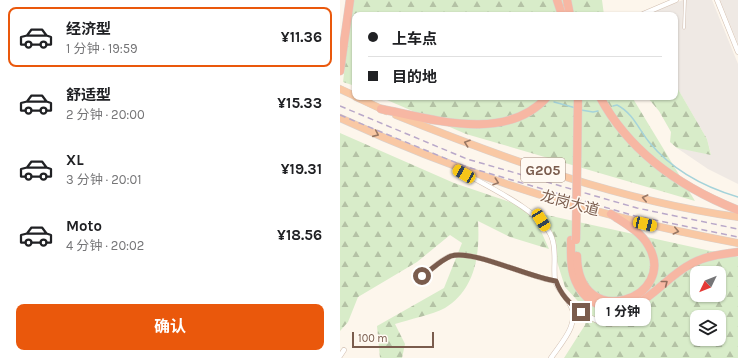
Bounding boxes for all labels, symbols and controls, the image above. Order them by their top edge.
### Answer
icon: car [18,19,54,55]
text: 经济型 [66,20,111,38]
text: ¥11.36 [281,28,322,46]
text: 上车点 [392,30,437,48]
text: 1 分钟 · 19:59 [66,41,138,56]
text: 目的地 [392,68,437,86]
icon: car [18,85,54,121]
text: 舒适型 [66,86,111,104]
text: ¥15.33 [277,94,322,112]
text: 2 分钟 · 20:00 [66,107,145,122]
one-way arrow [372,130,379,138]
one-way arrow [464,140,471,148]
icon: car [18,151,54,187]
text: XL [66,151,84,169]
road number: G205 [521,158,565,182]
text: ¥19.31 [281,160,322,178]
car [451,163,477,185]
text: 3 分钟 · 20:01 [66,172,142,187]
one-way arrow [493,177,500,186]
street label: 龙岗大道 [539,187,601,219]
one-way arrow [642,195,648,203]
car [530,207,552,233]
car [632,215,658,233]
icon: car [18,217,54,253]
text: Moto [66,217,102,235]
text: ¥18.56 [277,226,322,244]
one-way arrow [673,226,679,234]
text: 4 分钟 · 20:02 [66,238,144,253]
north arrow [690,266,726,302]
map controls [690,266,726,346]
route start [413,267,431,285]
one-way arrow [661,280,668,287]
callout: 1 分钟 [595,298,651,326]
route end [572,303,590,321]
button: 确认 [16,304,324,350]
text: 1 分钟 [606,304,640,319]
button: layers [690,310,726,346]
scale bar [352,330,434,349]
text: 100 m [358,332,388,345]

